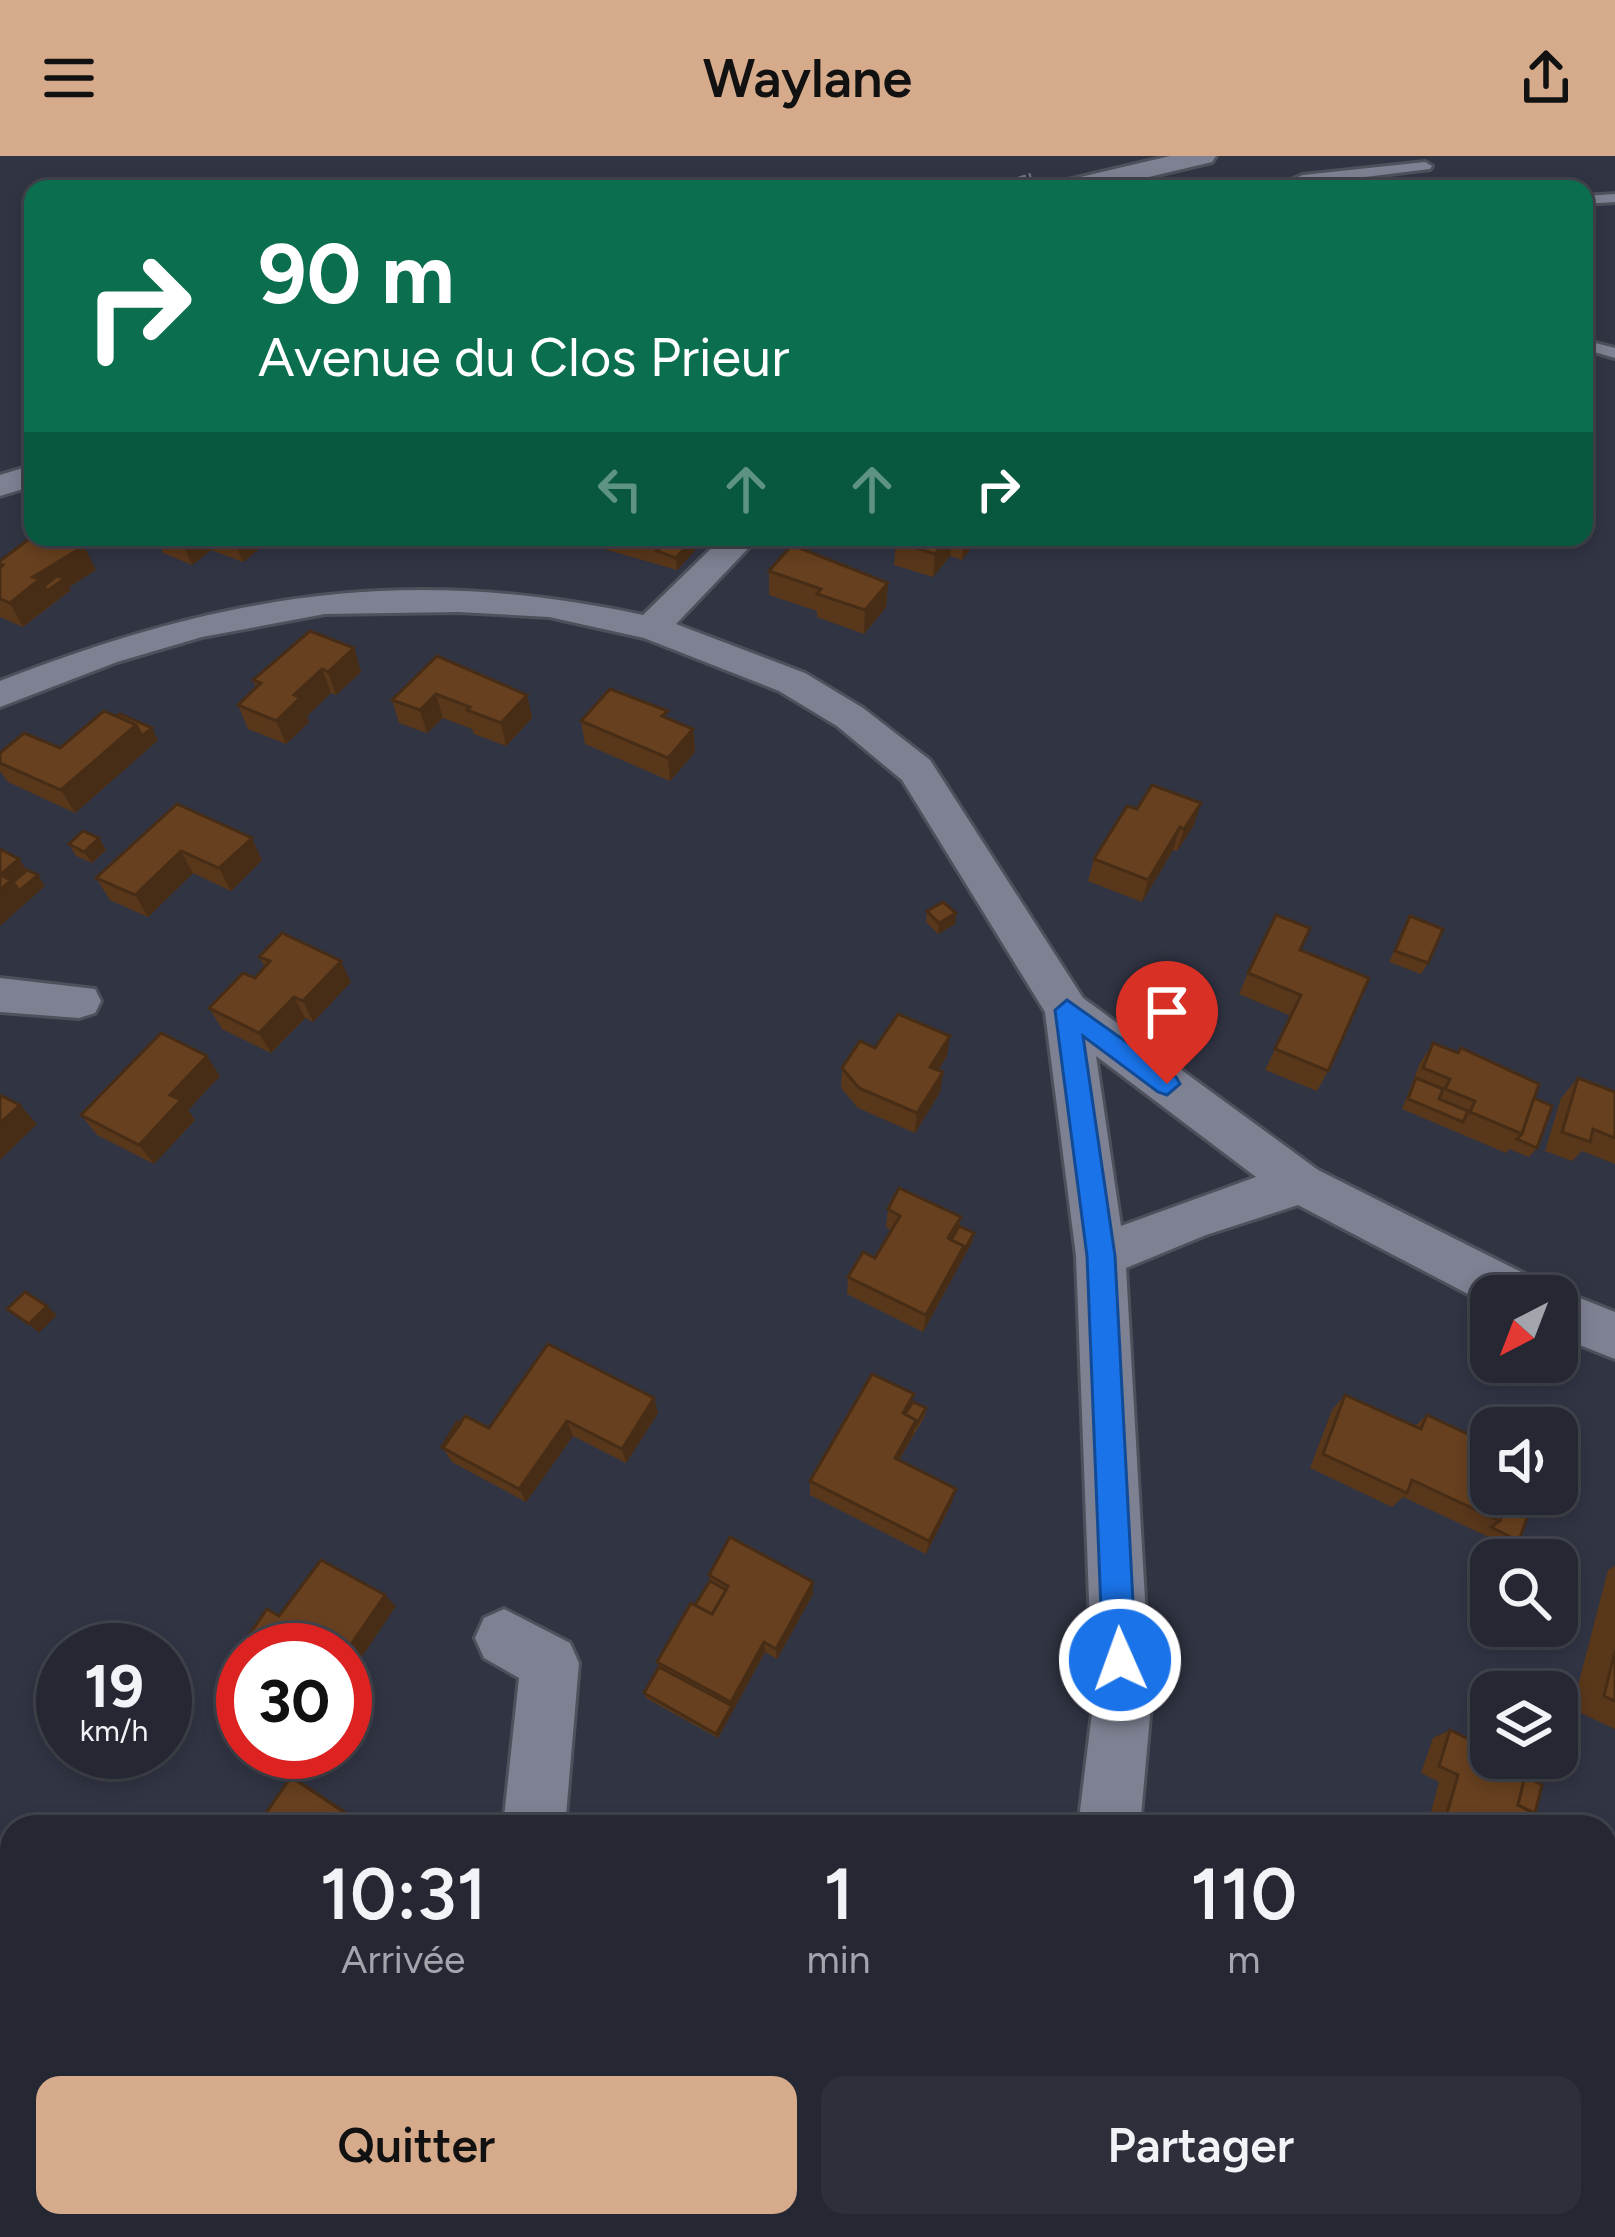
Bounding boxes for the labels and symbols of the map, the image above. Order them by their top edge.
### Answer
pin [1116,961,1218,1084]
north arrow [1470,1275,1578,1383]
position arrow [1057,1597,1183,1723]
speed limit sign: 30 [216,1623,372,1779]

